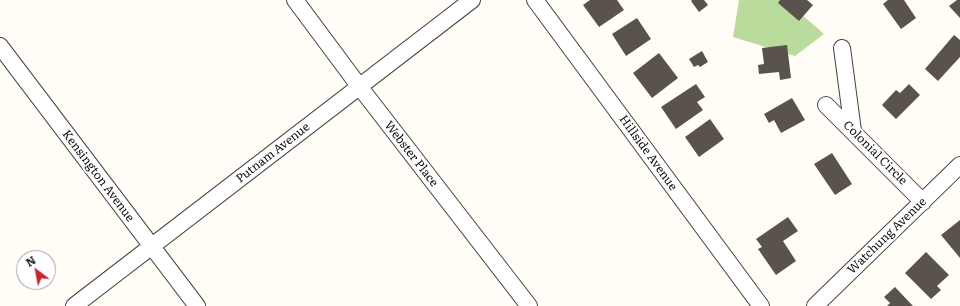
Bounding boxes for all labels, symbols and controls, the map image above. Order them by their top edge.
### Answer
street label: Hillside Avenue [616,113,680,193]
street label: Webster Place [381,118,441,190]
street label: Colonial Circle [840,118,910,188]
street label: Putnam Avenue [233,120,313,186]
street label: Kensington Avenue [59,127,137,225]
street label: Watchung Avenue [845,195,929,277]
north arrow [16,250,56,290]
text: N [22,251,38,270]

